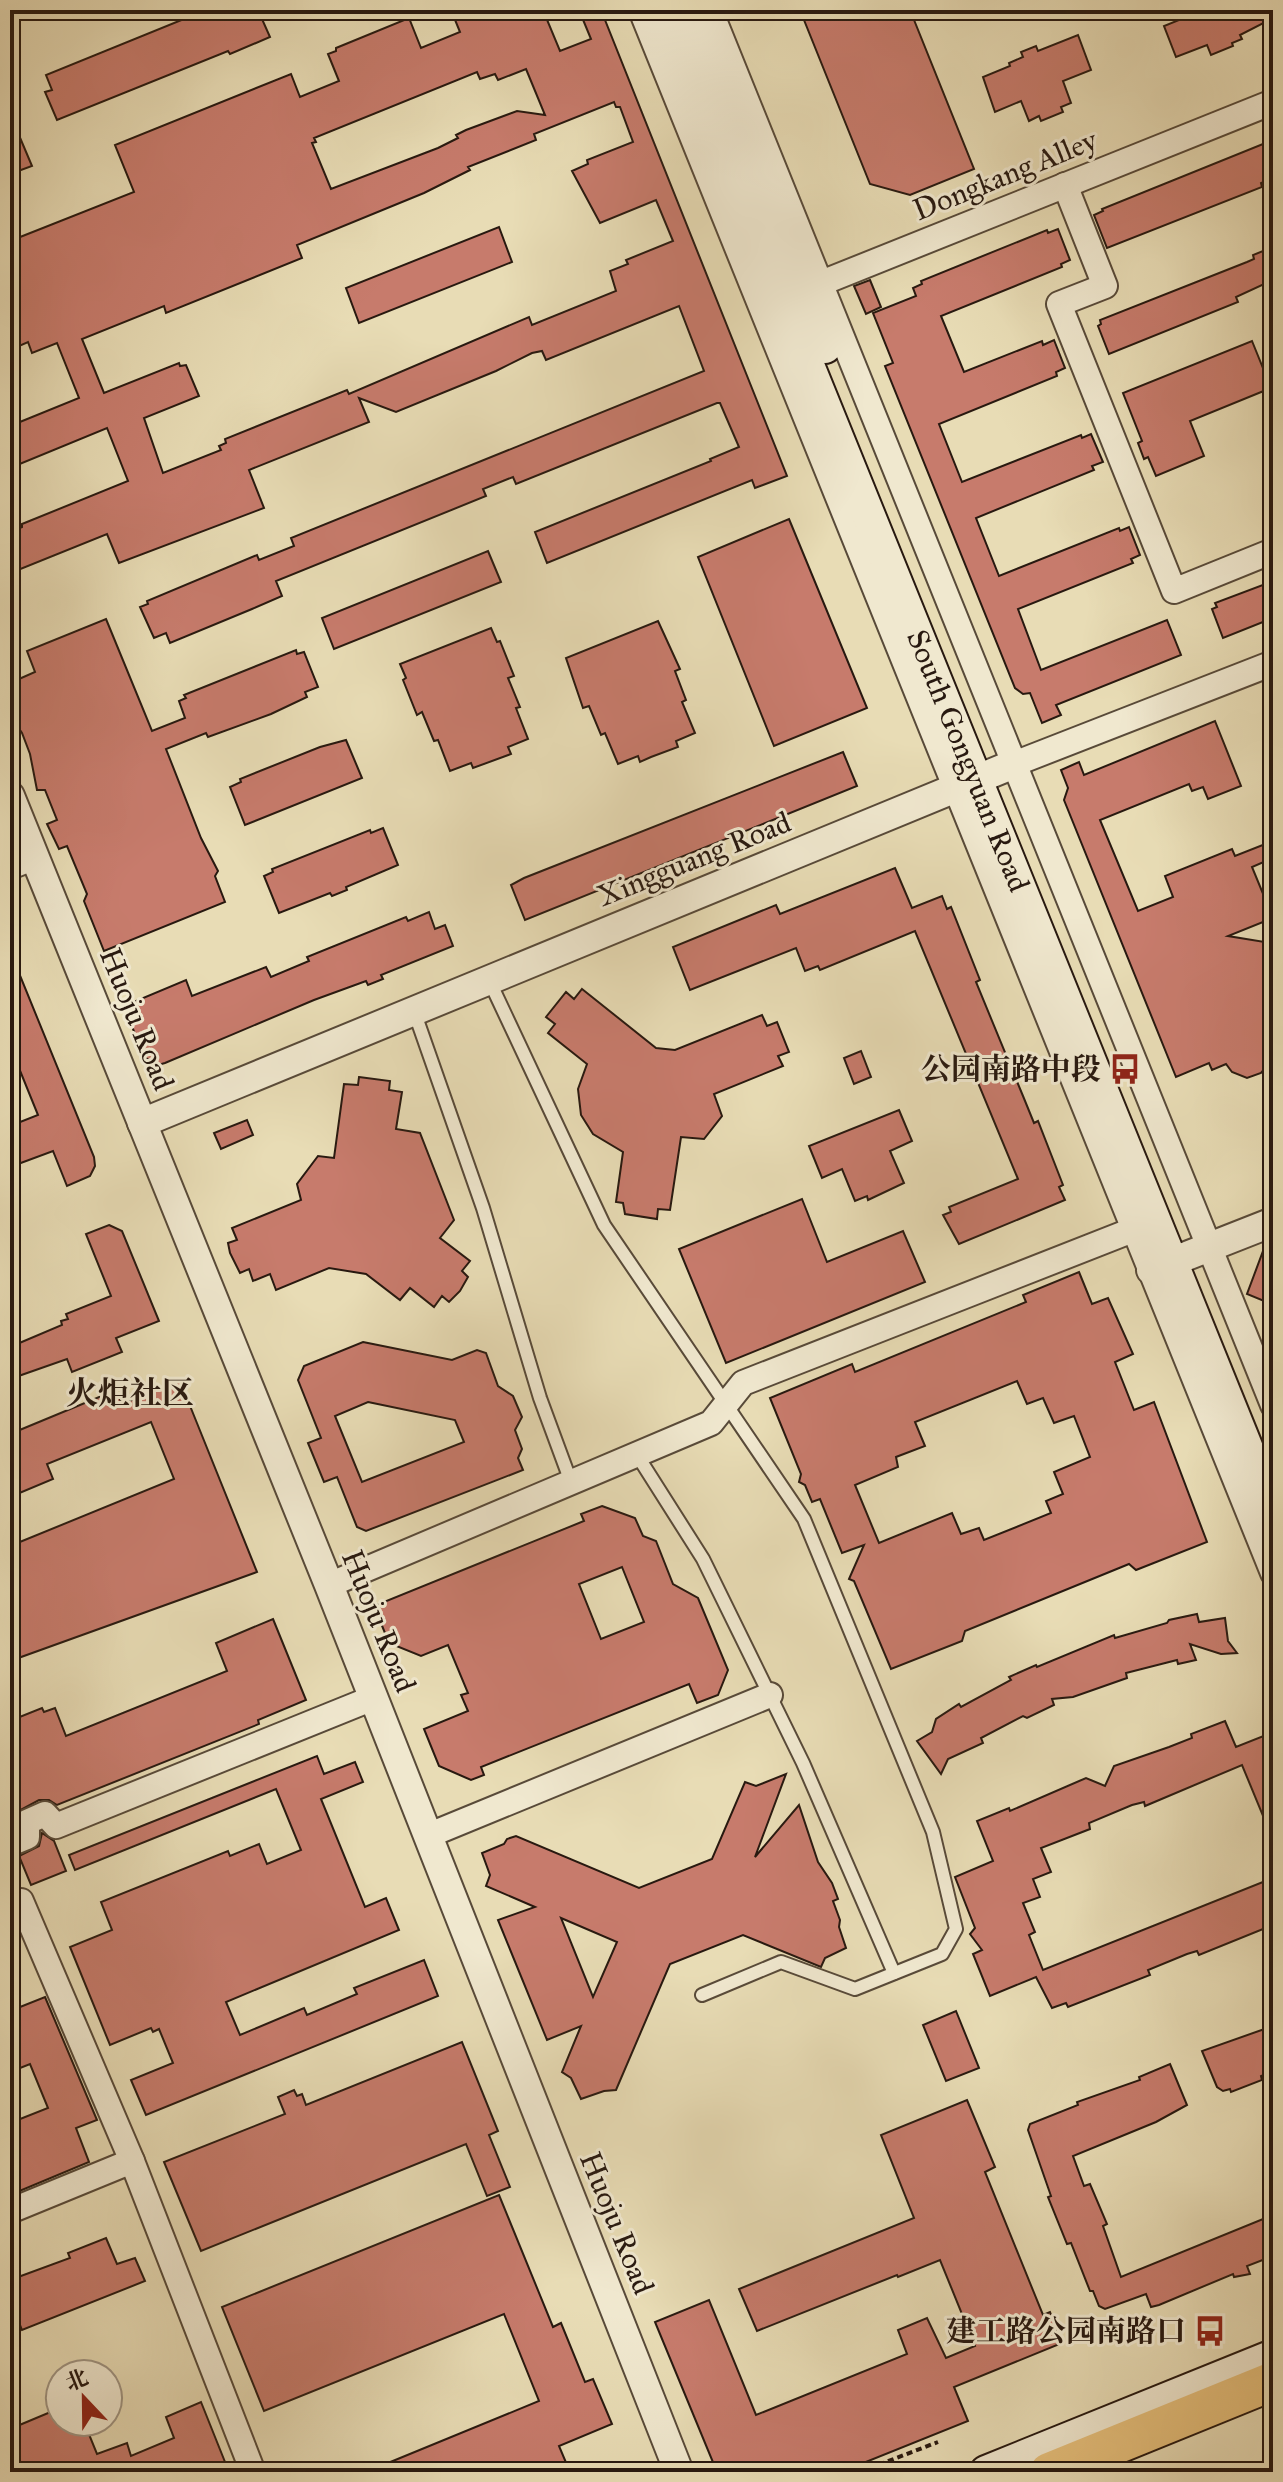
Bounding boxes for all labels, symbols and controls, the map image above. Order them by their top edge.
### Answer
street label: Dongkang Alley [908,121,1103,228]
street label: South Gongyuan Road [899,625,1037,897]
street label: Xingguang Road [592,804,796,914]
street label: Huoju Road [92,942,182,1096]
place label: 公园南路中段 [921,1051,1101,1087]
bus stop icon: 公园南路中段 [1108,1052,1142,1086]
district label: 火炬社区 [66,1374,194,1413]
street label: Huoju Road [334,1544,424,1698]
street label: Huoju Road [572,2146,662,2300]
place label: 建工路公园南路口 [946,2313,1186,2349]
bus stop icon: 建工路公园南路口 [1193,2314,1227,2348]
north arrow [44,2358,124,2438]
text: 北 [61,2363,92,2397]

